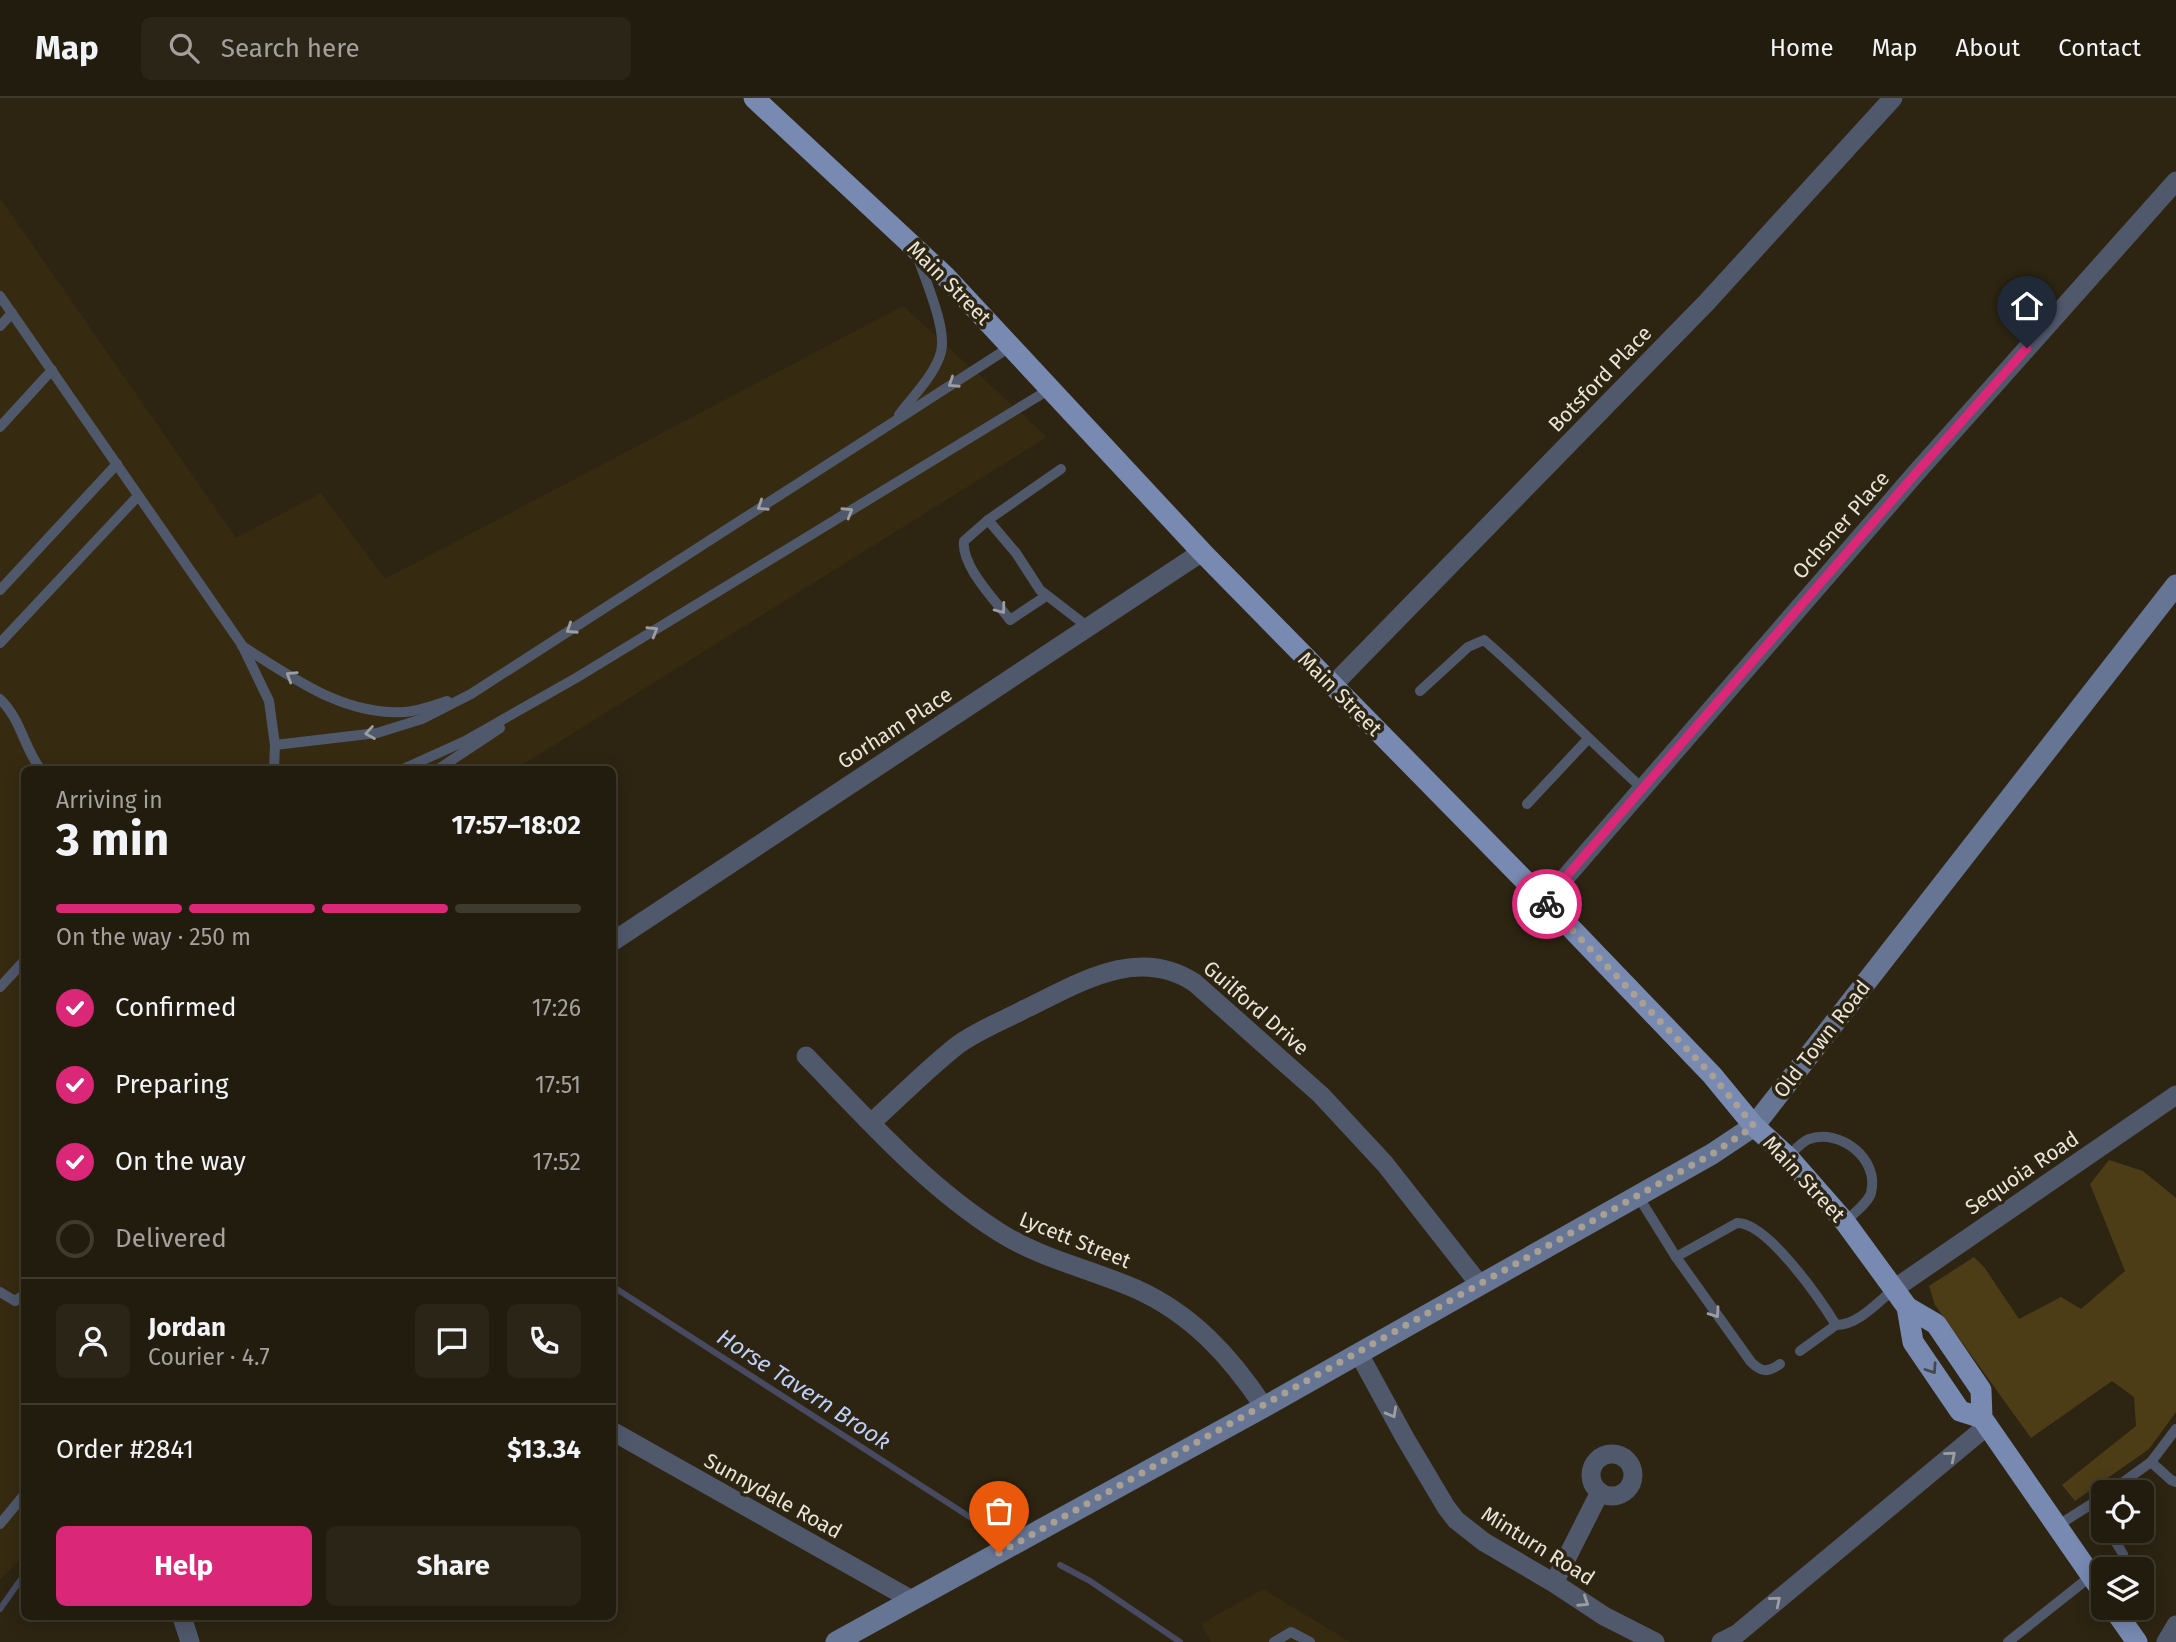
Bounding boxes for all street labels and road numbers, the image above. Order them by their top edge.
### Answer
street label: Main Street [901,235,997,331]
street label: Botsford Place [1543,320,1657,438]
street label: Ochsner Place [1787,466,1895,584]
street label: Main Street [1292,646,1388,742]
street label: Gorham Place [833,681,957,775]
street label: Guilford Drive [1198,955,1314,1061]
street label: Old Town Road [1768,975,1876,1103]
street label: Sequoia Road [1960,1126,2084,1220]
street label: Main Street [1757,1130,1851,1228]
street label: Lycett Street [1015,1206,1135,1274]
street label: Sunnydale Road [700,1447,846,1545]
street label: Minturn Road [1477,1501,1599,1591]

